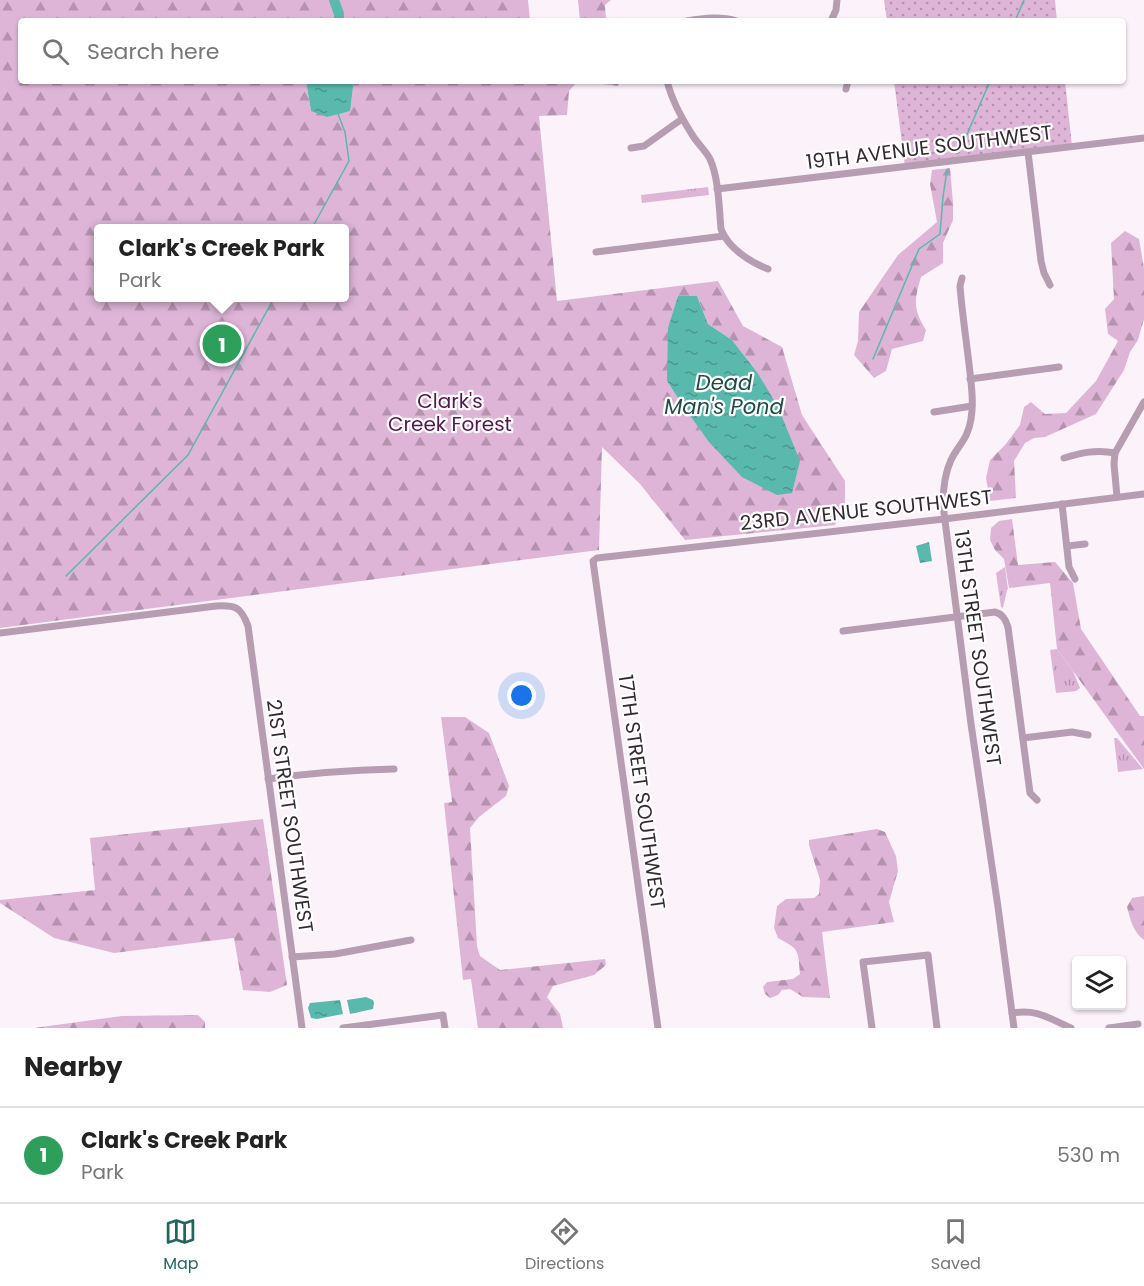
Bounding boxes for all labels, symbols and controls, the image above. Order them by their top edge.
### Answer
search box [18,18,1126,84]
icon: search [39,35,72,68]
text: Search here [87,36,220,67]
street label: 19TH AVENUE SOUTHWEST [805,118,1054,176]
popup [94,224,349,302]
text: Clark's Creek Park [118,233,325,264]
text: Park [118,266,161,294]
pin: 1 [202,322,242,366]
water label: Dead Man's Pond [664,368,785,421]
park label: Clark's Creek Forest [388,387,512,438]
street label: 23RD AVENUE SOUTHWEST [739,483,994,537]
street label: 13TH STREET SOUTHWEST [948,528,1008,768]
street label: 17TH STREET SOUTHWEST [612,673,672,911]
your location [507,681,536,710]
street label: 21ST STREET SOUTHWEST [260,698,320,935]
map controls [1072,956,1126,1010]
button: layers [1072,956,1126,1010]
text: Nearby [24,1049,122,1085]
text: Clark's Creek Park [81,1125,287,1156]
text: 1 [40,1141,47,1169]
text: 530 m [1057,1141,1120,1169]
text: Park [81,1158,124,1186]
tab: Map [163,1215,199,1276]
tab: Directions [525,1215,604,1276]
tab: Saved [931,1215,981,1276]

